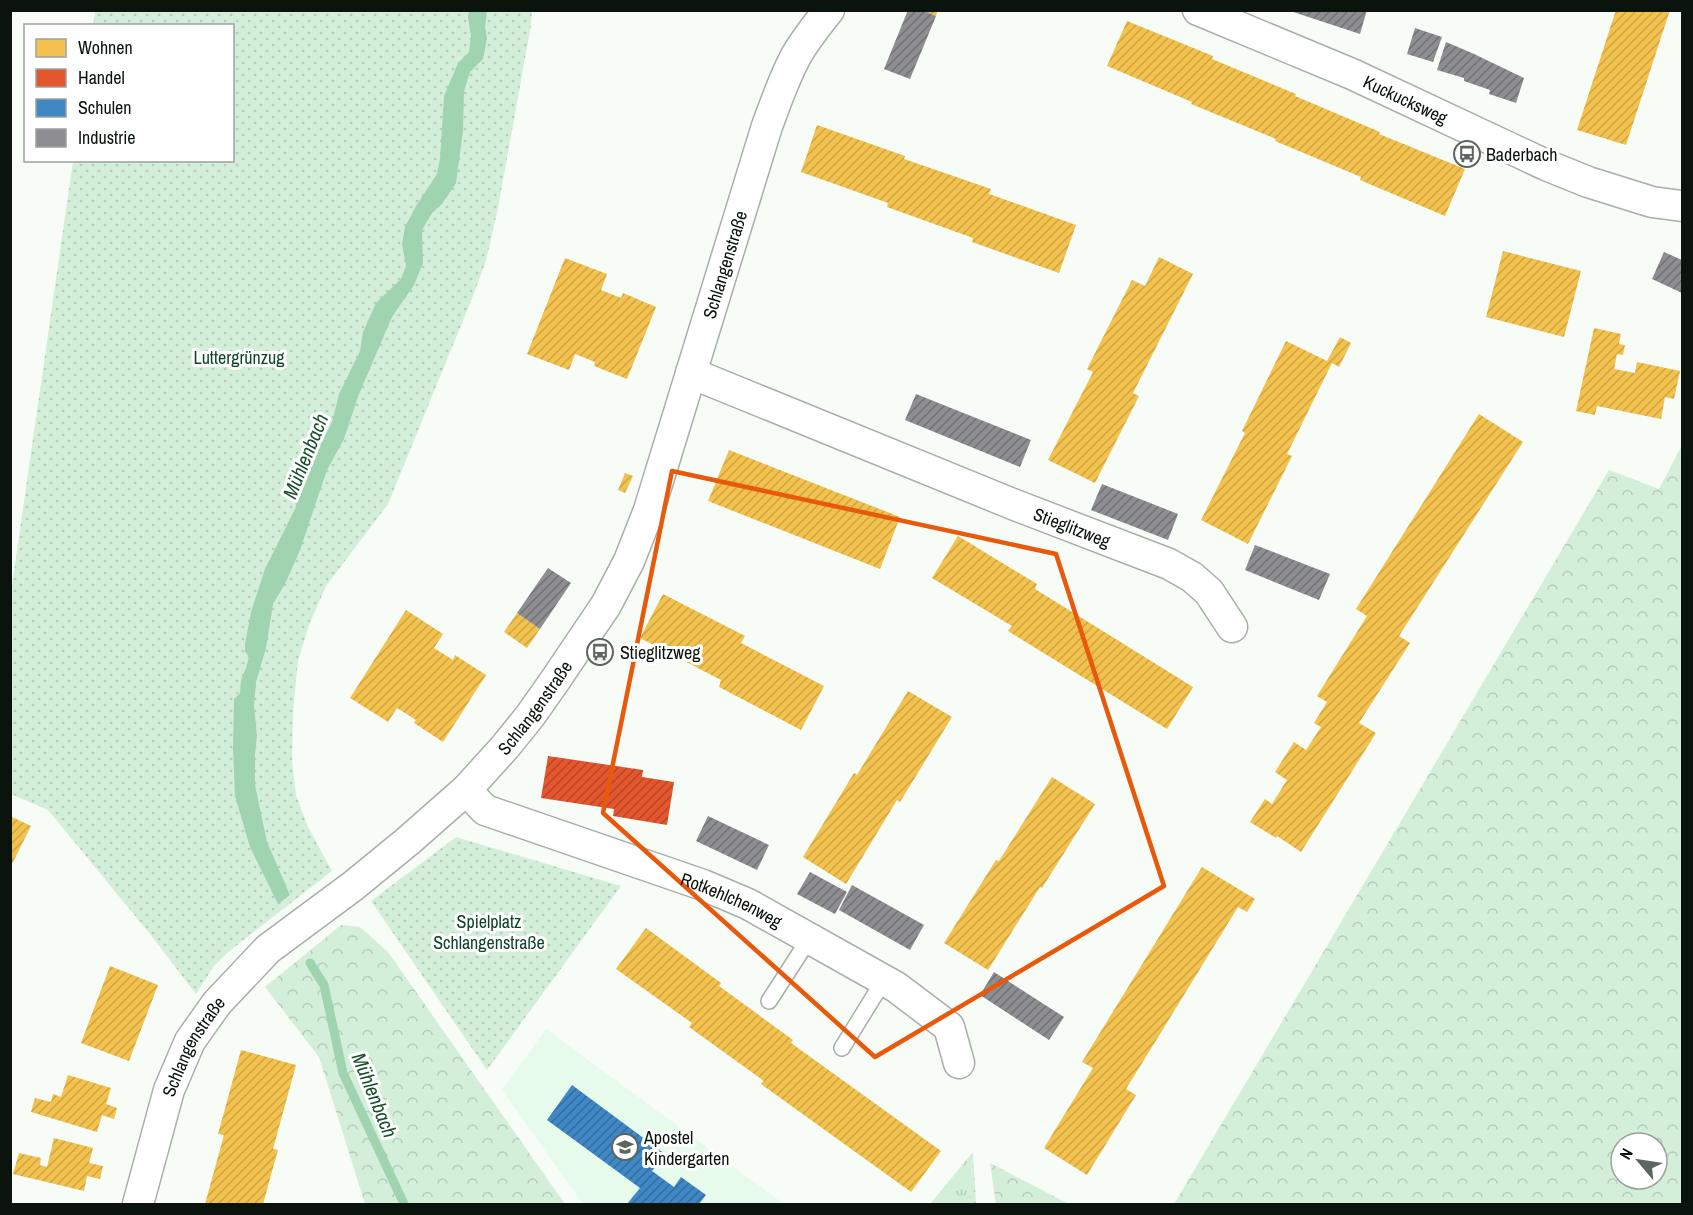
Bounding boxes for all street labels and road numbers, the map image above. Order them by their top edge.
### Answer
street label: Kuckucksweg [1359,69,1453,130]
street label: Schlangenstraße [696,208,753,322]
street label: Stieglitzweg [1030,501,1115,553]
street label: Schlangenstraße [491,655,578,760]
street label: Rotkehlchenweg [677,866,788,934]
street label: Schlangenstraße [155,990,230,1099]

